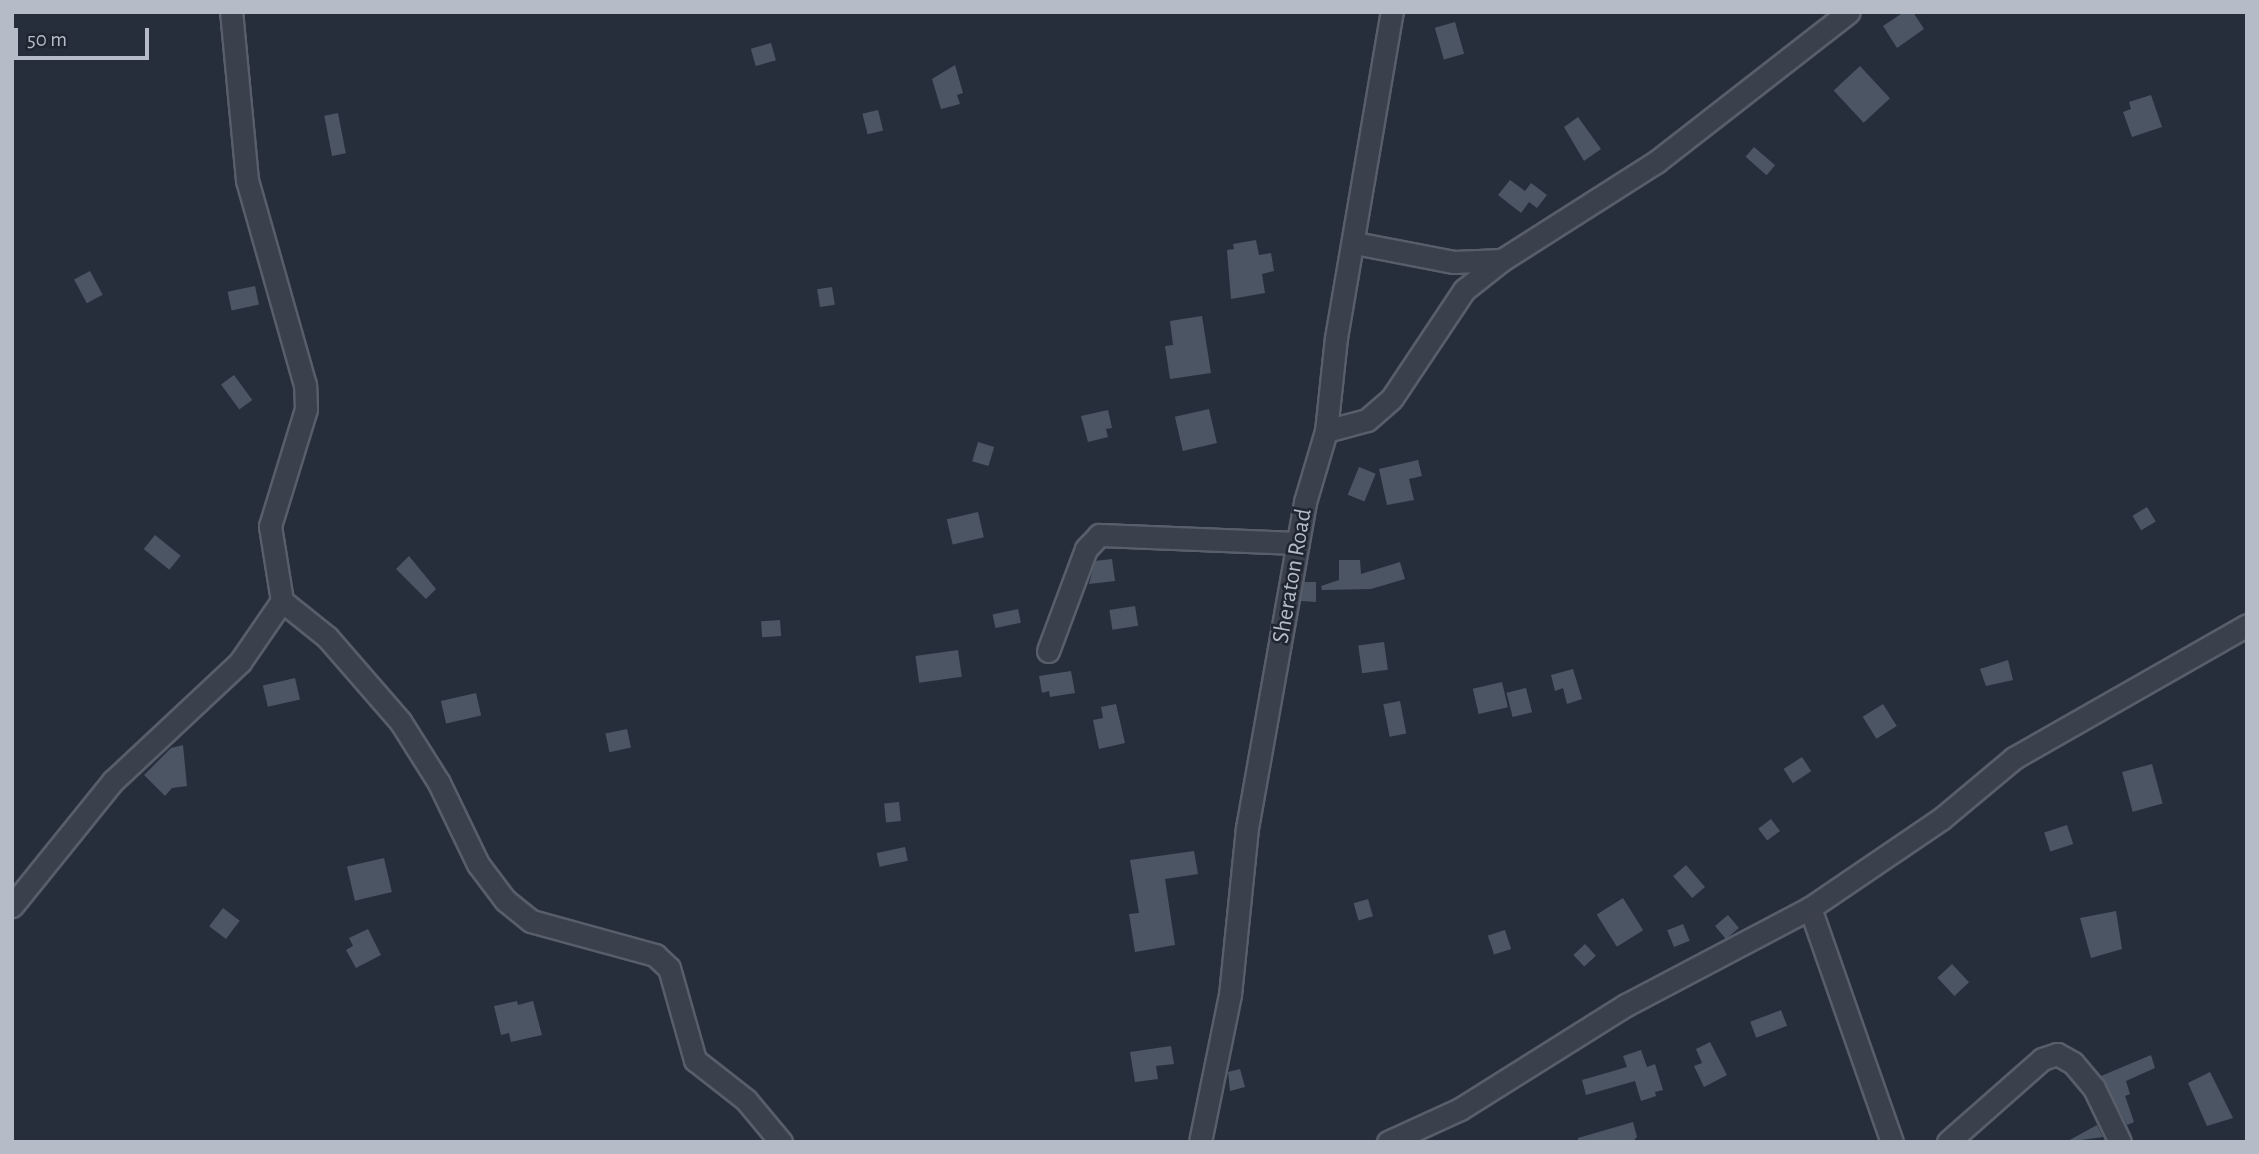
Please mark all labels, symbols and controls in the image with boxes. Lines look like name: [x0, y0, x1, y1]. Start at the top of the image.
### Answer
scale bar: [18, 14, 152, 58]
text: 50 m: [27, 29, 67, 50]
street label: Sheraton Road: [1267, 506, 1319, 646]

